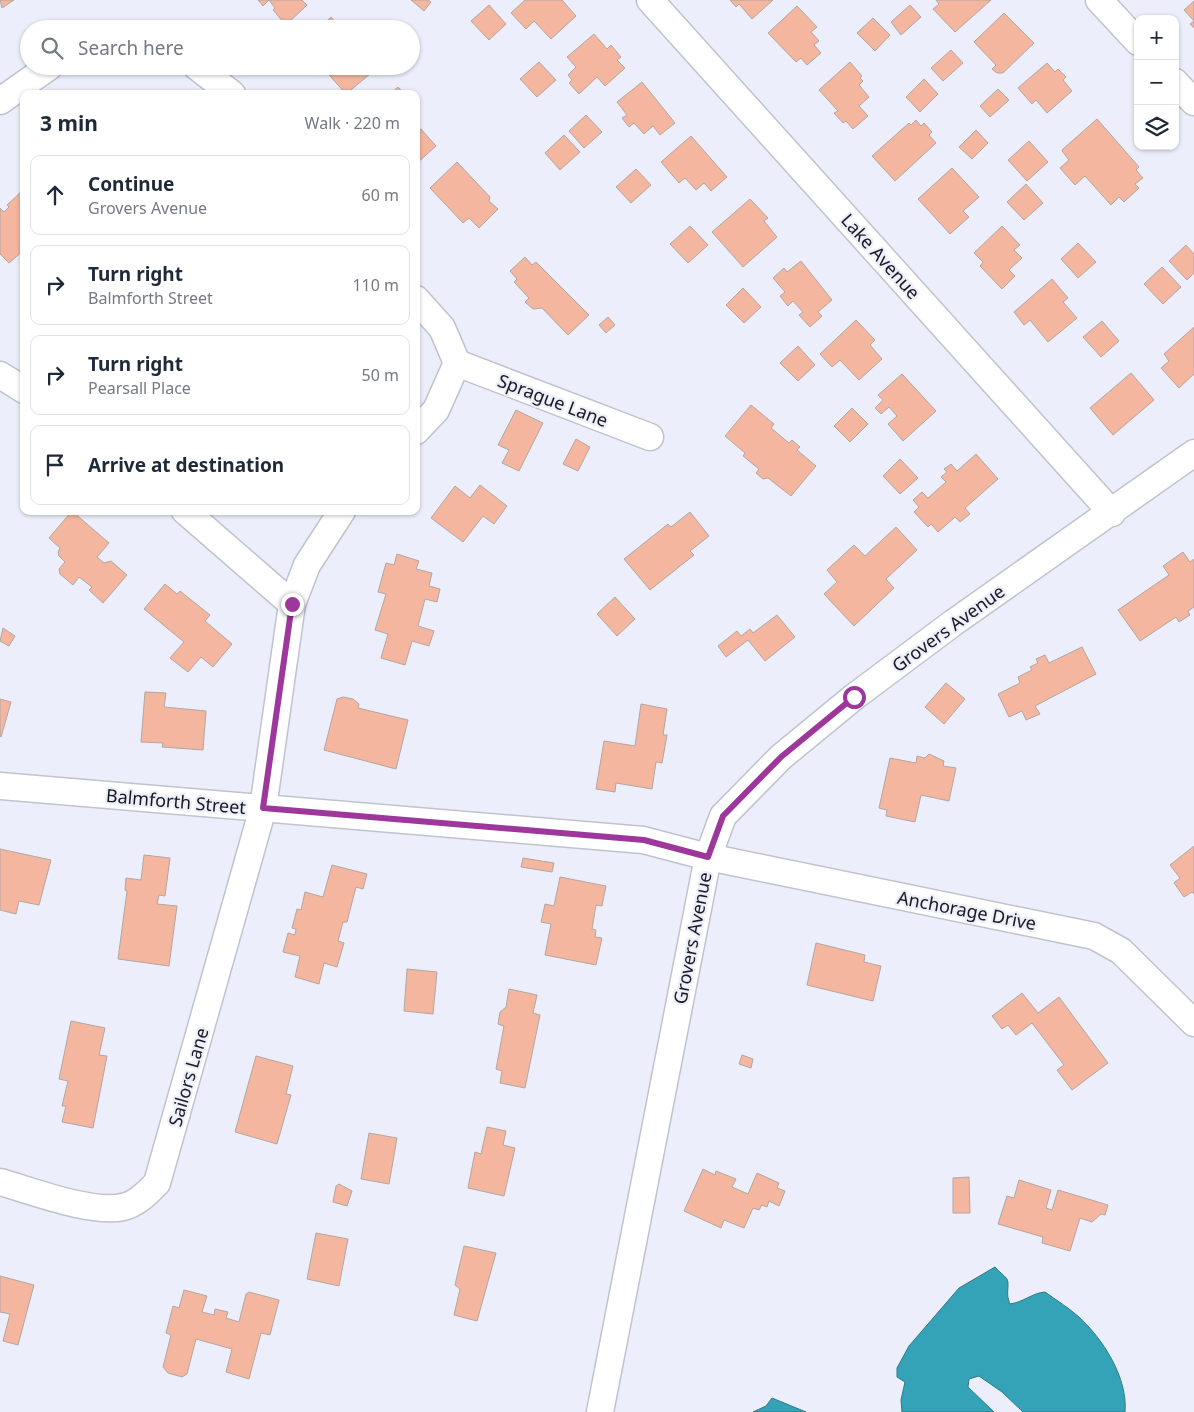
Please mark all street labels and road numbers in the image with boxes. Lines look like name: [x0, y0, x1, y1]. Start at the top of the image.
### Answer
street label: Lake Avenue: [836, 208, 926, 304]
street label: Sprague Lane: [495, 368, 611, 432]
street label: Grovers Avenue: [887, 579, 1009, 677]
street label: Balmforth Street: [105, 783, 247, 819]
street label: Grovers Avenue: [667, 870, 717, 1006]
street label: Anchorage Drive: [896, 885, 1038, 935]
street label: Sailors Lane: [162, 1025, 214, 1129]

